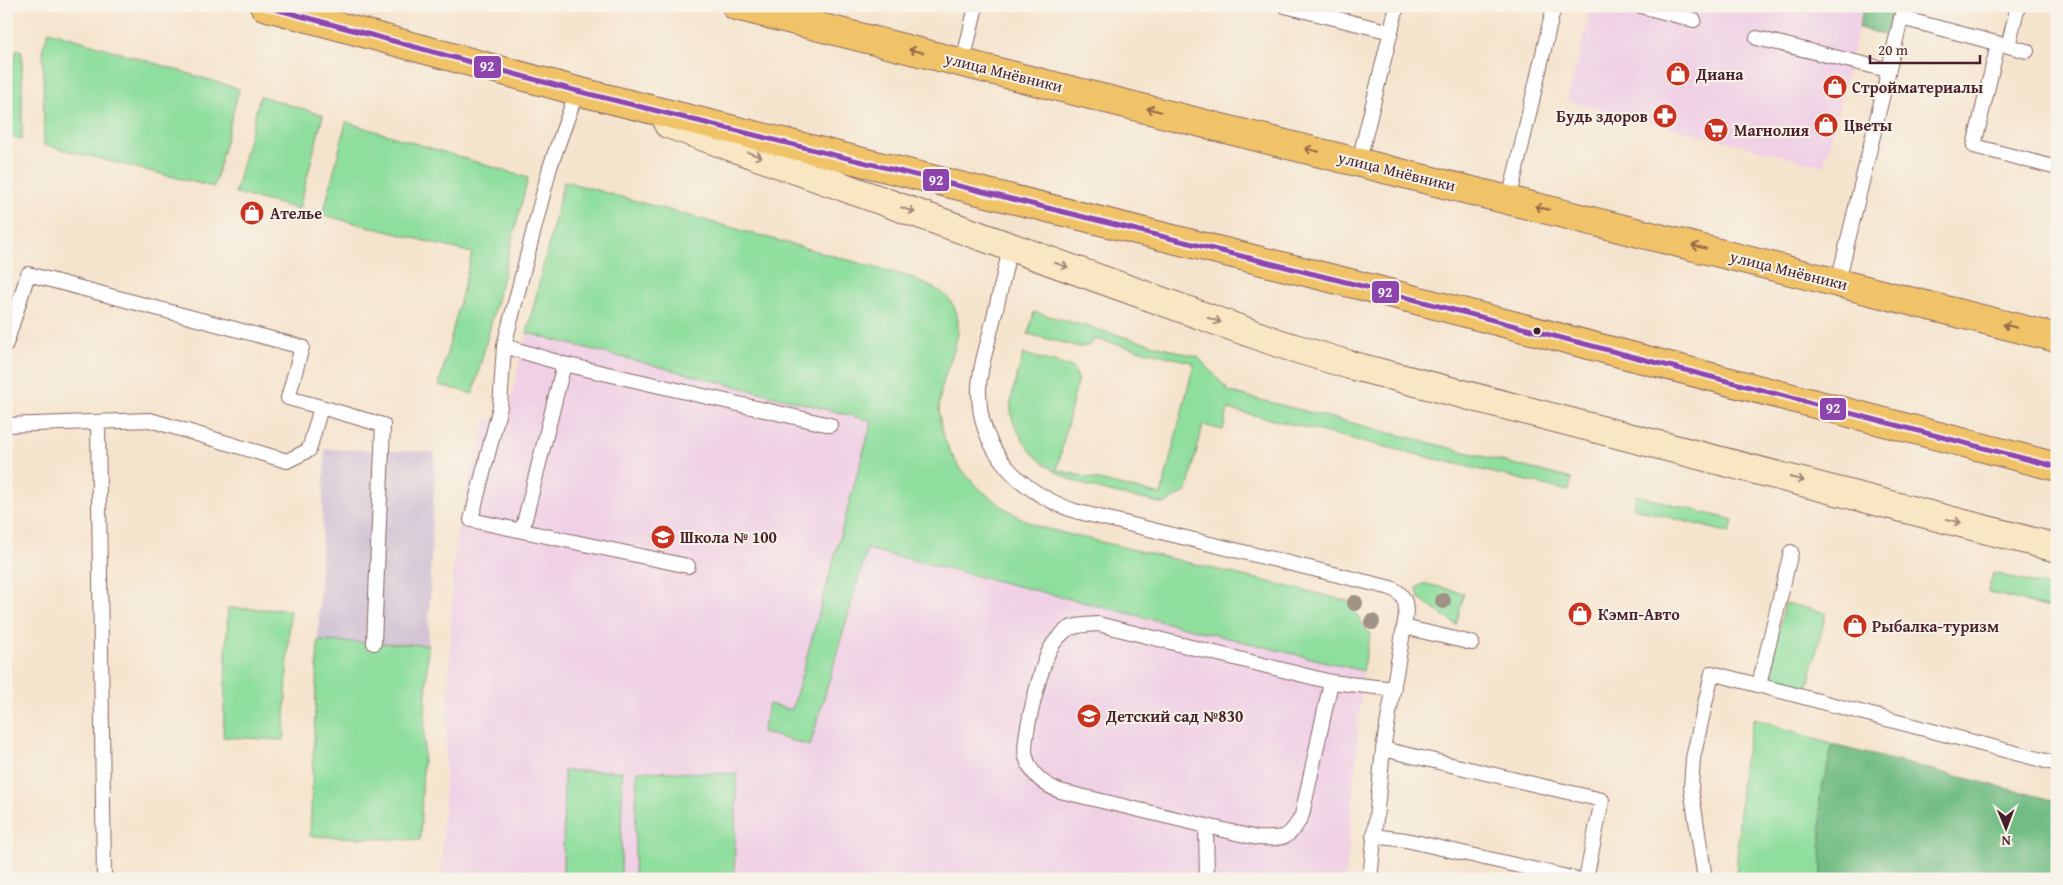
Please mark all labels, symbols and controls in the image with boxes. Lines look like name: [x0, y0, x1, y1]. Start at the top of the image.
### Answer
scale bar: [1870, 32, 1980, 64]
text: 20 m: [1878, 39, 1909, 60]
one-way arrow: [908, 45, 924, 55]
street label: улица Мнёвники: [942, 46, 1066, 98]
line badge: 92: [473, 55, 502, 79]
text: 92: [480, 56, 494, 76]
shop icon: Диана: [1665, 61, 1691, 87]
place label: Диана: [1695, 62, 1744, 86]
shop icon: Стройматериалы: [1822, 74, 1848, 100]
place label: Стройматериалы: [1852, 75, 1984, 99]
pharmacy icon: Будь здоров: [1652, 103, 1678, 129]
place label: Будь здоров: [1556, 104, 1648, 128]
one-way arrow: [1147, 105, 1163, 114]
shop icon: Цветы: [1813, 112, 1839, 138]
place label: Цветы: [1844, 113, 1893, 137]
supermarket icon: Магнолия: [1703, 117, 1729, 143]
place label: Магнолия: [1734, 118, 1810, 142]
one-way arrow: [1304, 144, 1320, 154]
street label: улица Мнёвники: [1335, 145, 1459, 197]
one-way arrow: [747, 151, 762, 160]
line badge: 92: [922, 168, 950, 192]
text: 92: [929, 170, 943, 190]
shop icon: Ателье: [239, 200, 265, 226]
place label: Ателье: [270, 201, 322, 225]
one-way arrow: [1534, 203, 1550, 212]
one-way arrow: [899, 206, 915, 215]
one-way arrow: [1692, 242, 1708, 251]
street label: улица Мнёвники: [1727, 244, 1851, 296]
one-way arrow: [1052, 261, 1068, 270]
line badge: 92: [1371, 280, 1400, 304]
text: 92: [1378, 282, 1392, 302]
one-way arrow: [1205, 316, 1221, 325]
one-way arrow: [2002, 321, 2018, 330]
unlabelled marker: [1532, 326, 1542, 336]
line badge: 92: [1819, 397, 1847, 421]
text: 92: [1826, 398, 1840, 418]
one-way arrow: [1788, 475, 1804, 484]
one-way arrow: [1945, 517, 1961, 526]
school or university icon: Школа № 100: [650, 524, 676, 550]
place label: Школа № 100: [680, 525, 777, 549]
shop icon: Кэмп-Авто: [1567, 601, 1593, 627]
place label: Кэмп-Авто: [1598, 602, 1680, 626]
shop icon: Рыбалка-туризм: [1842, 613, 1868, 639]
place label: Рыбалка-туризм: [1872, 614, 1999, 638]
school or university icon: Детский сад №830: [1076, 703, 1102, 729]
place label: Детский сад №830: [1105, 704, 1243, 728]
north arrow: [1980, 802, 2030, 852]
text: N: [2001, 831, 2011, 851]

